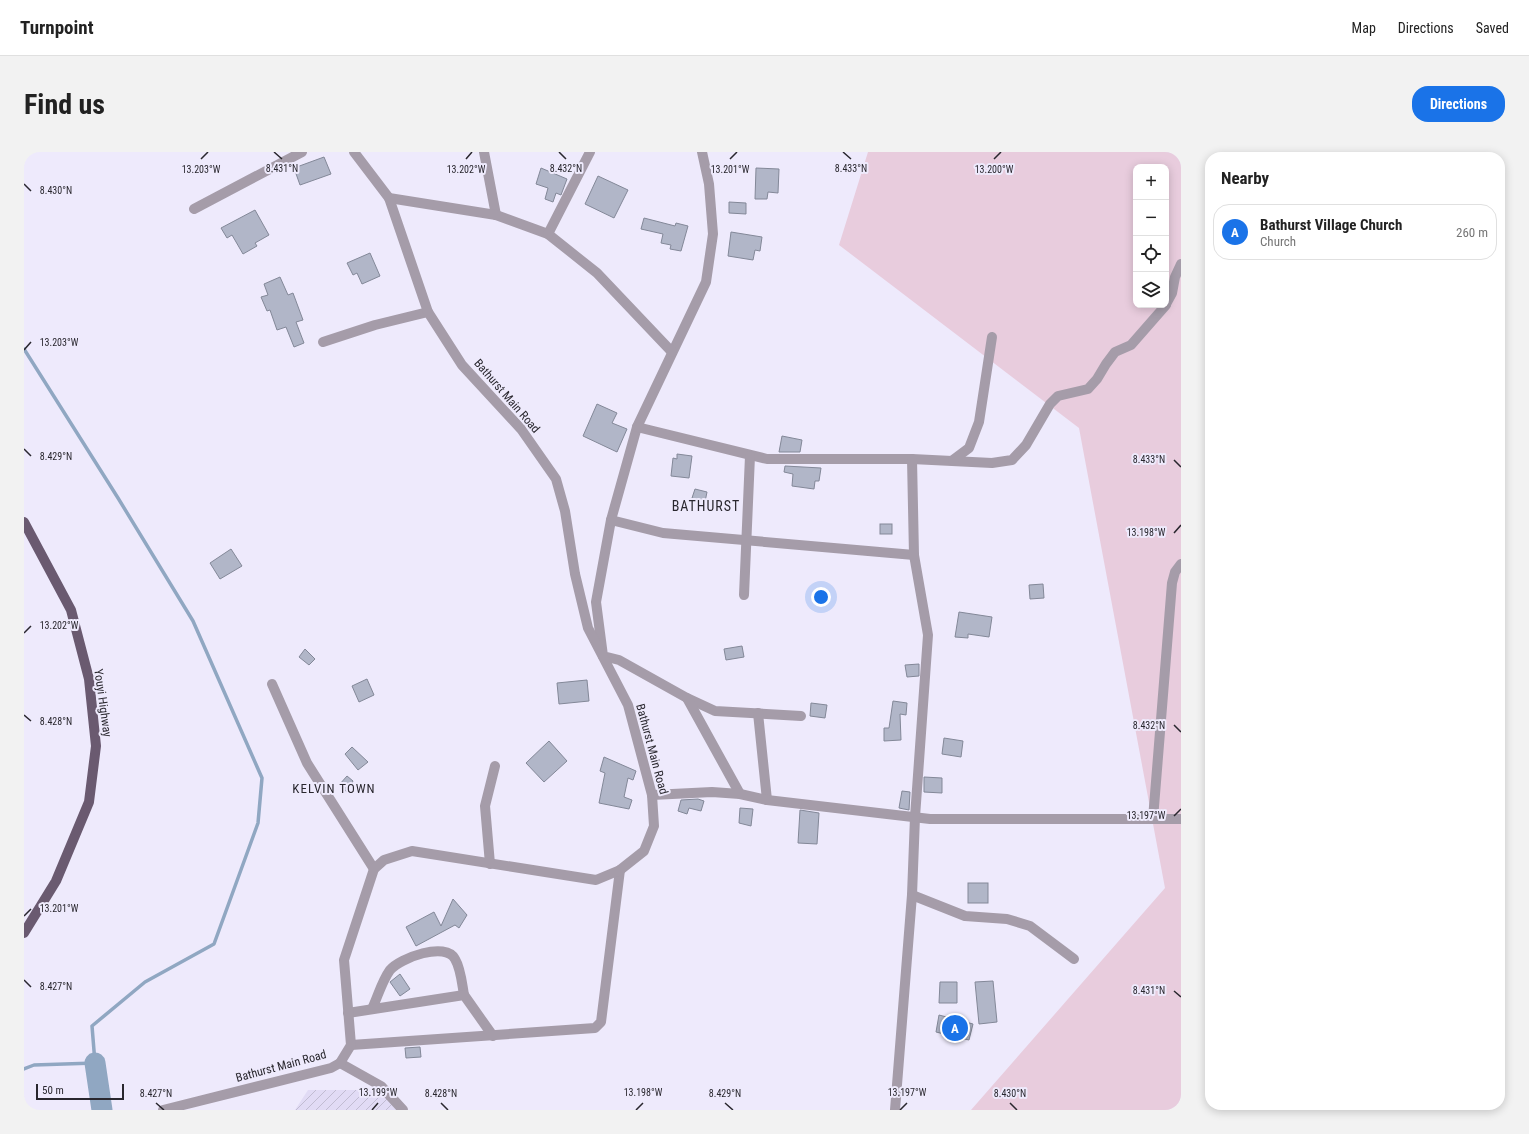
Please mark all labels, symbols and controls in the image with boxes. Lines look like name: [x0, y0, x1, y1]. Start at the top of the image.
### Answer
text: Turnpoint: [20, 16, 94, 39]
text: Map: [1352, 20, 1376, 36]
text: Directions: [1398, 20, 1454, 36]
text: Saved: [1476, 20, 1509, 36]
button: Directions: [1412, 86, 1505, 122]
text: Find us: [24, 88, 105, 121]
text: 8.431°N: [266, 163, 298, 174]
text: 8.432°N: [550, 163, 582, 174]
text: 8.433°N: [835, 163, 867, 174]
text: 13.203°W: [182, 164, 221, 175]
text: 13.202°W: [447, 164, 486, 175]
text: 13.201°W: [711, 164, 750, 175]
text: 13.200°W: [975, 164, 1014, 175]
map controls: [1133, 164, 1169, 308]
button: +: [1133, 164, 1169, 200]
text: Nearby: [1221, 168, 1269, 188]
text: 8.430°N: [40, 185, 72, 196]
button: −: [1133, 200, 1169, 236]
text: Bathurst Village Church: [1260, 216, 1402, 234]
text: A: [1231, 225, 1239, 240]
text: 260 m: [1456, 225, 1488, 240]
text: Church: [1260, 234, 1296, 249]
button: locate: [1133, 236, 1169, 272]
button: layers: [1133, 272, 1169, 308]
text: 13.203°W: [40, 337, 79, 348]
street label: Bathurst Main Road: [471, 356, 543, 436]
text: 8.429°N: [40, 451, 72, 462]
text: 8.433°N: [1133, 454, 1165, 465]
district label: BATHURST: [672, 498, 740, 514]
text: 13.198°W: [1127, 527, 1166, 538]
your location: [811, 587, 831, 607]
text: 13.202°W: [40, 620, 79, 631]
street label: Youyi Highway: [91, 668, 115, 738]
street label: Bathurst Main Road: [633, 702, 671, 796]
text: 8.428°N: [40, 716, 72, 727]
text: 8.432°N: [1133, 720, 1165, 731]
district label: KELVIN TOWN: [292, 781, 376, 796]
text: 13.197°W: [1127, 810, 1166, 821]
text: 13.201°W: [40, 903, 79, 914]
text: 8.427°N: [40, 981, 72, 992]
text: 8.431°N: [1133, 985, 1165, 996]
pin: A: [942, 1013, 968, 1043]
street label: Bathurst Main Road: [234, 1047, 328, 1085]
scale bar: [36, 1082, 124, 1101]
text: 50 m: [42, 1084, 64, 1097]
text: 13.199°W: [359, 1087, 398, 1098]
text: 13.198°W: [624, 1087, 663, 1098]
text: 13.197°W: [888, 1087, 927, 1098]
text: 8.427°N: [140, 1088, 172, 1099]
text: 8.428°N: [425, 1088, 457, 1099]
text: 8.429°N: [709, 1088, 741, 1099]
text: 8.430°N: [994, 1088, 1026, 1099]

